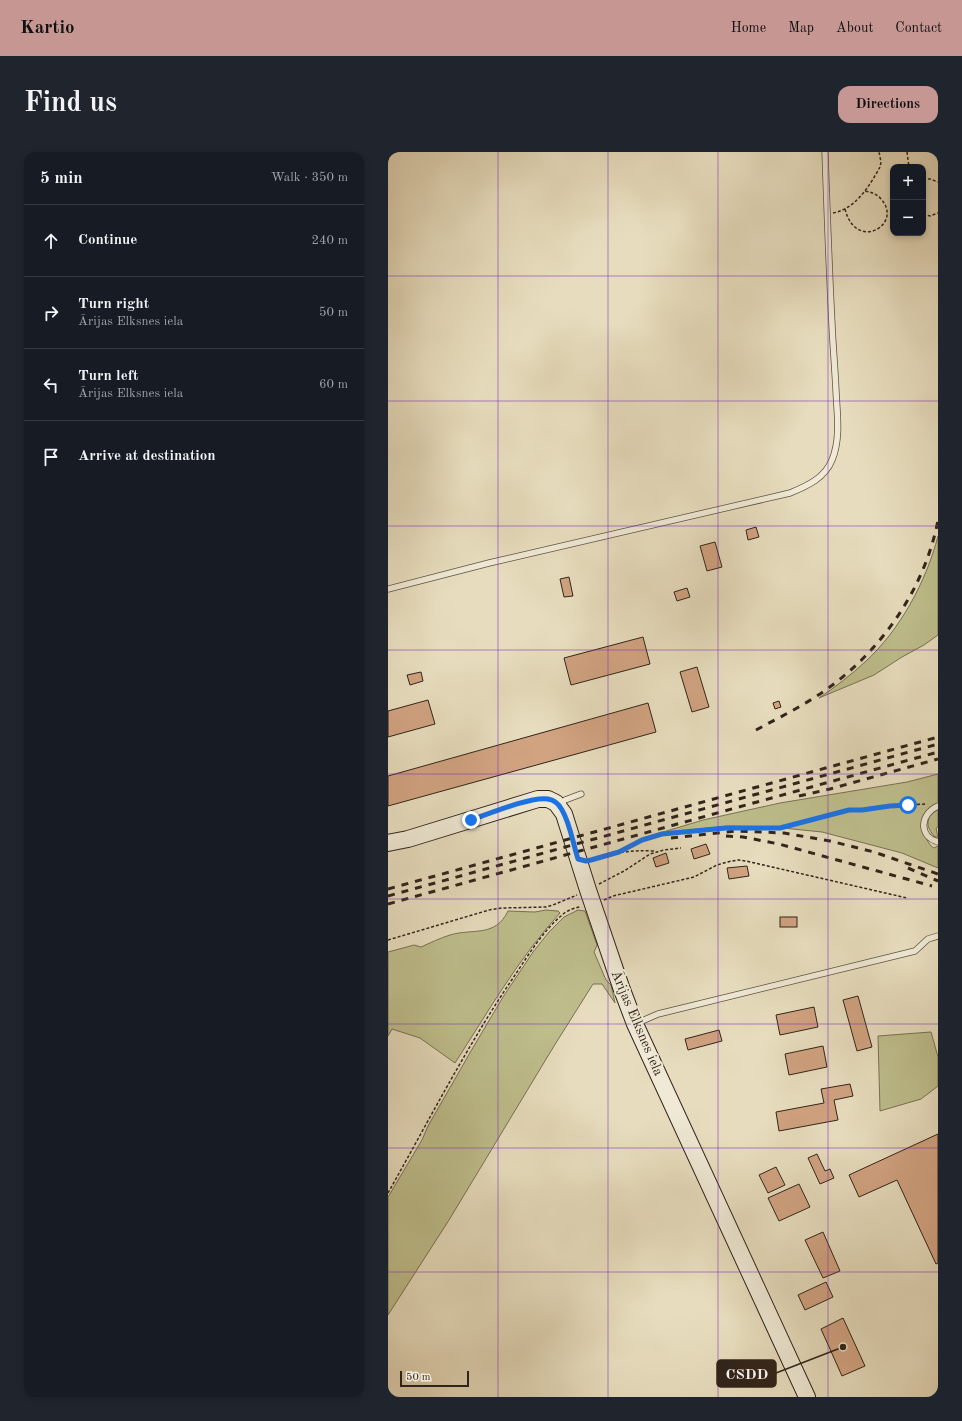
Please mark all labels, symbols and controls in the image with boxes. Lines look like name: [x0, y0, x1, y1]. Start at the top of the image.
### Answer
text: Kartio: [20, 19, 75, 38]
text: Home: [731, 21, 766, 35]
text: Map: [788, 21, 814, 35]
text: About: [836, 21, 873, 35]
text: Contact: [895, 21, 942, 35]
button: Directions: [838, 86, 938, 123]
text: Find us: [24, 90, 117, 118]
map controls: [890, 164, 926, 236]
button: +: [890, 164, 926, 200]
text: 5 min: [40, 170, 83, 187]
text: Walk · 350 m: [271, 171, 348, 184]
button: −: [890, 200, 926, 236]
icon: ahead: [40, 230, 62, 252]
text: Continue: [78, 233, 137, 248]
text: 240 m: [311, 234, 348, 247]
text: Turn right: [78, 297, 149, 312]
icon: right: [40, 302, 62, 324]
text: 50 m: [319, 306, 348, 319]
text: Ārijas Elksnes iela: [78, 315, 183, 328]
text: Turn left: [78, 369, 138, 384]
icon: left: [40, 374, 62, 396]
text: 60 m: [319, 378, 348, 391]
text: Ārijas Elksnes iela: [78, 387, 183, 400]
icon: arrive: [40, 446, 62, 468]
text: Arrive at destination: [78, 449, 216, 464]
route start: [899, 796, 917, 814]
route end: [462, 811, 480, 829]
street label: Ārijas Elksnes iela: [608, 967, 667, 1078]
callout: CSDD: [717, 1360, 776, 1387]
text: CSDD: [726, 1368, 769, 1383]
scale bar: [400, 1369, 469, 1388]
text: 50 m: [406, 1372, 431, 1383]

